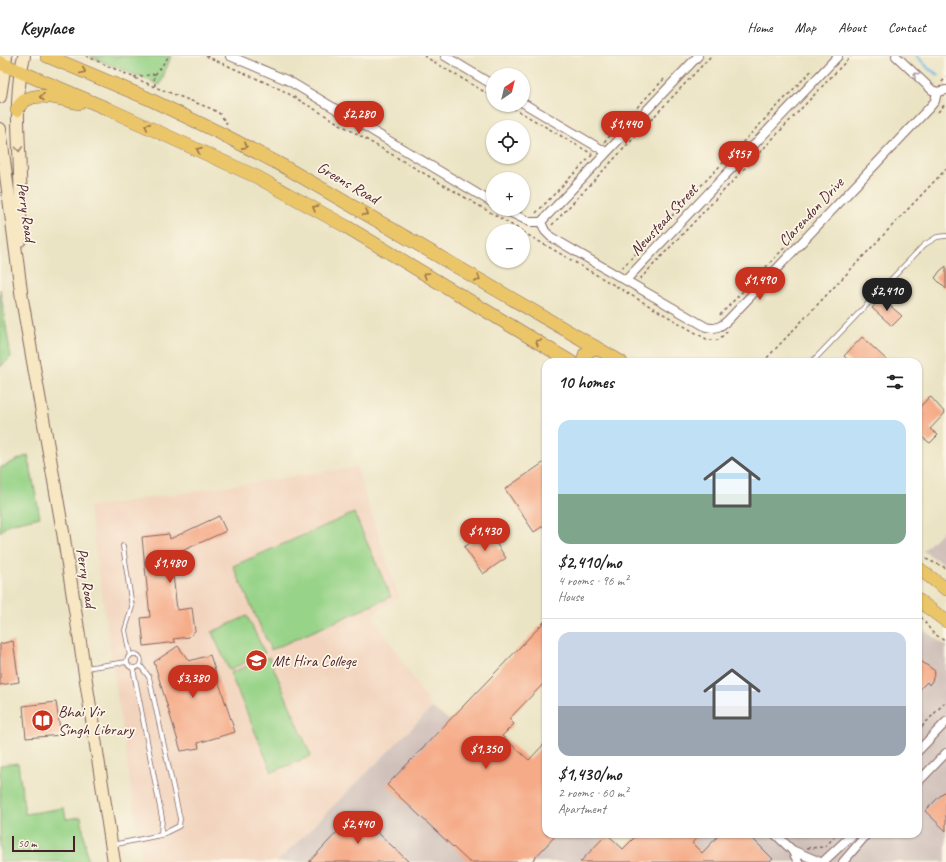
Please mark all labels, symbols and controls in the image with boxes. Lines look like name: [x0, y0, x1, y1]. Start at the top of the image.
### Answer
text: Keyplace: [20, 16, 73, 40]
text: Home: [747, 19, 773, 36]
text: Map: [795, 19, 816, 36]
text: About: [838, 19, 866, 36]
text: Contact: [888, 19, 926, 36]
one-way arrow: [79, 66, 87, 74]
north arrow: [486, 68, 530, 112]
map controls: [486, 68, 530, 268]
one-way arrow: [913, 72, 921, 80]
one-way arrow: [39, 93, 45, 101]
pin: $2,280: [326, 101, 392, 135]
text: $2,280: [343, 106, 375, 122]
pin: $1,440: [593, 111, 659, 145]
text: $1,440: [610, 116, 642, 132]
button: locate: [486, 120, 530, 164]
one-way arrow: [143, 123, 150, 131]
one-way arrow: [241, 141, 248, 148]
pin: $957: [715, 141, 763, 175]
one-way arrow: [14, 146, 23, 152]
text: $957: [728, 146, 750, 162]
one-way arrow: [195, 147, 203, 155]
street label: Greens Road: [314, 157, 385, 210]
button: +: [486, 172, 530, 216]
street label: Clarendon Drive: [774, 172, 849, 251]
street label: Newstead Street: [626, 179, 703, 260]
street label: Perry Road: [12, 181, 40, 246]
one-way arrow: [312, 206, 319, 213]
one-way arrow: [362, 209, 369, 216]
button: −: [486, 224, 530, 268]
pin: $1,490: [727, 267, 793, 301]
text: $1,490: [744, 272, 776, 288]
one-way arrow: [423, 273, 430, 280]
one-way arrow: [474, 274, 481, 281]
pin: $2,410: [854, 278, 920, 312]
text: $2,410: [871, 283, 903, 299]
one-way arrow: [535, 339, 542, 347]
icon: filters: [884, 371, 906, 393]
text: 10 homes: [558, 372, 614, 393]
icon: home: [696, 446, 768, 518]
pin: $1,430: [452, 518, 518, 552]
text: $1,430: [469, 523, 501, 539]
street label: Perry Road: [71, 547, 101, 612]
pin: $1,480: [137, 550, 203, 584]
text: $2,410/mo: [558, 552, 621, 573]
text: $1,480: [154, 555, 186, 571]
text: 4 rooms · 96 m²: [558, 573, 628, 589]
text: House: [558, 589, 583, 605]
school or university icon: Mt Hira College: [244, 648, 270, 674]
place label: Mt Hira College: [272, 651, 358, 671]
icon: home: [696, 658, 768, 730]
pin: $3,380: [160, 665, 226, 699]
text: $3,380: [177, 670, 209, 686]
place label: Bhai Vir Singh Library: [58, 702, 135, 740]
library icon: Bhai Vir Singh Library: [29, 708, 55, 734]
pin: $1,350: [453, 736, 519, 770]
text: $1,350: [470, 741, 502, 757]
text: $1,430/mo: [558, 764, 621, 785]
text: 2 rooms · 60 m²: [558, 785, 628, 801]
text: Apartment: [558, 801, 606, 817]
pin: $2,440: [325, 811, 391, 845]
text: $2,440: [342, 816, 374, 832]
scale bar: [12, 834, 75, 853]
text: 50 m: [18, 836, 37, 850]

